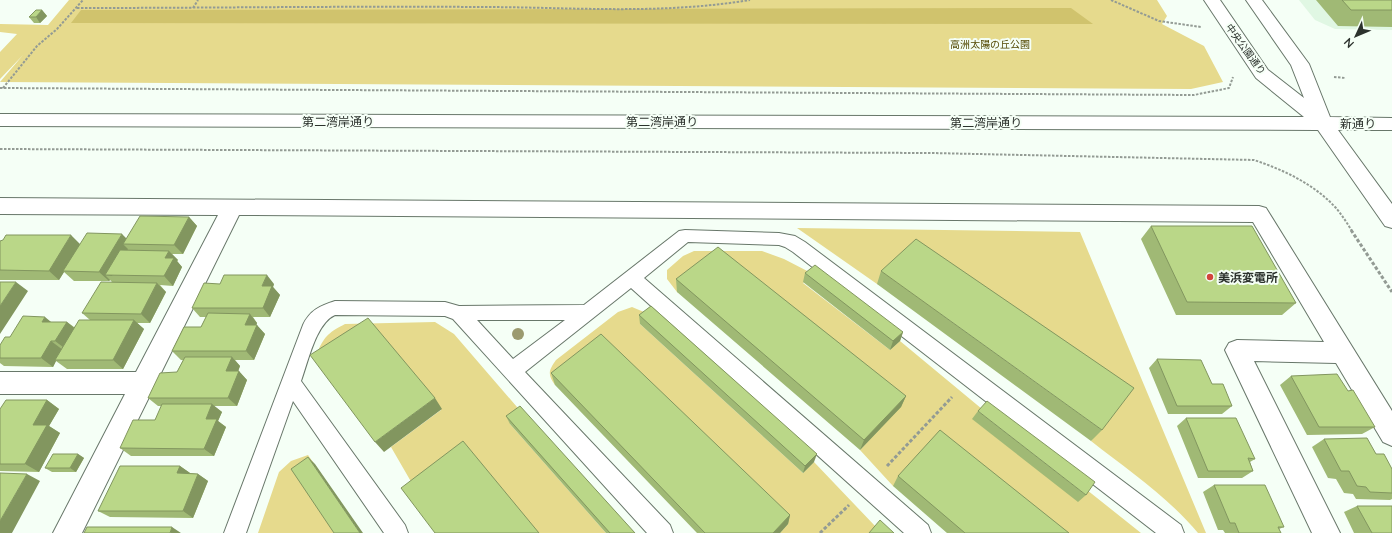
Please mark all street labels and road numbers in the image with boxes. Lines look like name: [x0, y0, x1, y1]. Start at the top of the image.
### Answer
street label: 中央公園通り: [1224, 21, 1268, 77]
street label: 第二湾岸通り: [302, 114, 374, 129]
street label: 第二湾岸通り: [626, 114, 698, 129]
street label: 第二湾岸通り: [950, 115, 1022, 130]
street label: 新通り: [1340, 116, 1376, 131]

